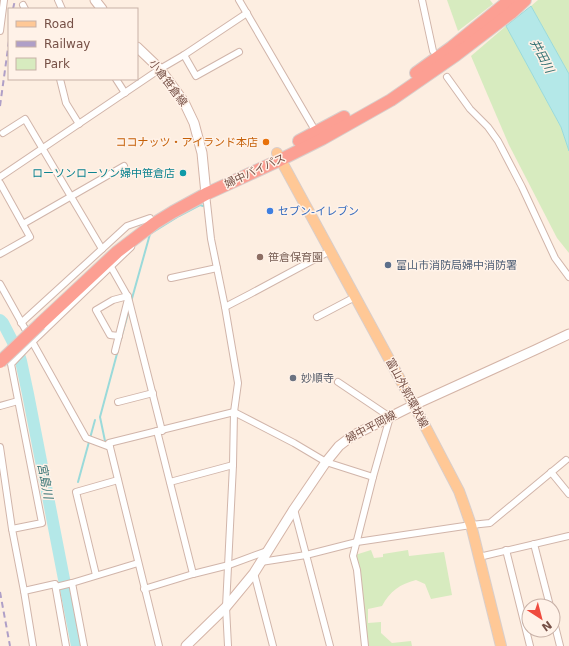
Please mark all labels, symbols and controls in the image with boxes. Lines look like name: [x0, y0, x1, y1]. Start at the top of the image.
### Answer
legend: [8, 8, 138, 80]
text: Road: [44, 17, 74, 31]
text: Railway: [44, 37, 90, 51]
water label: 井田川: [527, 37, 558, 77]
text: Park: [44, 57, 70, 71]
street label: 小倉笹倉線: [146, 57, 190, 109]
place label: ココナッツ・アイランド本店: [116, 136, 258, 149]
marker: ココナッツ・アイランド本店: [261, 137, 271, 147]
street label: 婦中バイパス: [222, 151, 288, 191]
place label: ローソンローソン婦中笹倉店: [32, 167, 175, 180]
marker: ローソンローソン婦中笹倉店: [178, 168, 188, 178]
place label: セブン-イレブン: [278, 205, 359, 218]
marker: セブン-イレブン: [265, 206, 275, 216]
place label: 笹倉保育園: [268, 251, 323, 264]
marker: 笹倉保育園: [255, 252, 265, 262]
place label: 富山市消防局婦中消防署: [396, 259, 517, 272]
marker: 富山市消防局婦中消防署: [383, 260, 393, 270]
street label: 富山外郭環状線: [383, 356, 431, 430]
place label: 妙順寺: [301, 372, 334, 385]
marker: 妙順寺: [288, 373, 298, 383]
street label: 婦中平岡線: [344, 408, 398, 446]
water label: 宮島川: [35, 462, 56, 502]
north arrow: [521, 598, 561, 638]
text: N: [539, 618, 554, 634]

